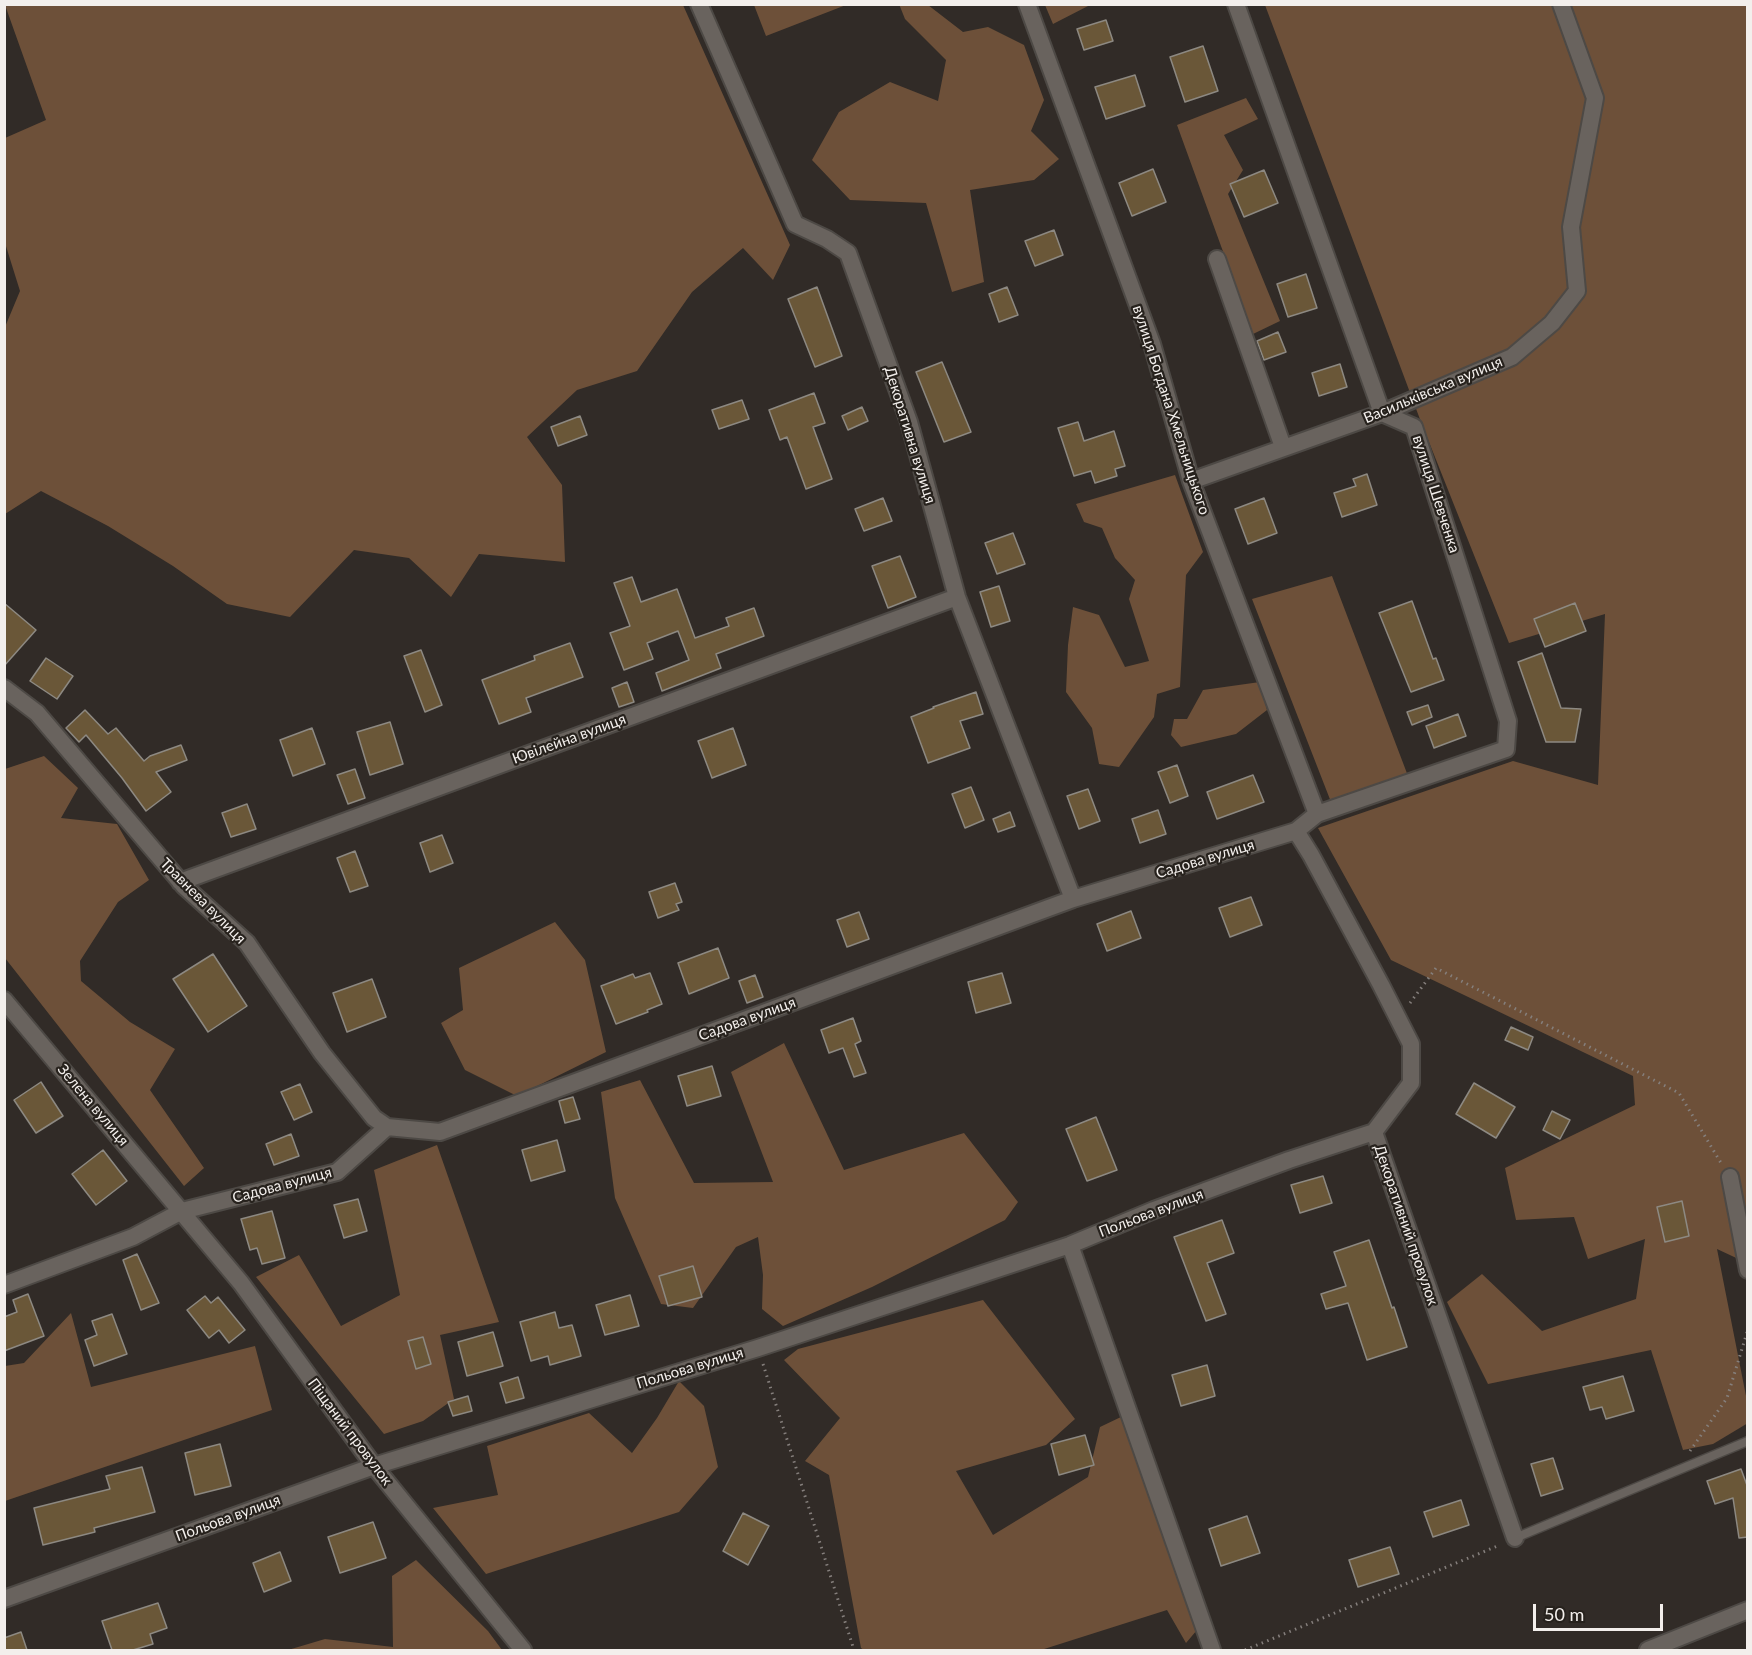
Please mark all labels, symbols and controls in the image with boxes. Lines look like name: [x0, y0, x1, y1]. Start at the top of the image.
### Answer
street label: вулиця Богдана Хмельницького: [1129, 303, 1213, 517]
street label: Васильківська вулиця: [1361, 353, 1505, 427]
street label: Декоративна вулиця: [881, 364, 939, 506]
street label: вулиця Шевченка: [1408, 433, 1464, 555]
street label: Ювілейна вулиця: [510, 710, 628, 768]
street label: Садова вулиця: [1154, 835, 1256, 883]
street label: Травнева вулиця: [156, 854, 250, 948]
street label: Садова вулиця: [696, 993, 798, 1045]
street label: Зелена вулиця: [54, 1061, 132, 1149]
street label: Декоративний провулок: [1370, 1142, 1442, 1308]
street label: Садова вулиця: [230, 1163, 334, 1207]
street label: Польова вулиця: [1096, 1185, 1206, 1241]
street label: Польова вулиця: [635, 1343, 745, 1393]
street label: Піщаний провулок: [304, 1375, 396, 1489]
street label: Польова вулиця: [173, 1491, 283, 1545]
scale bar: [1536, 1592, 1666, 1630]
text: 50 m: [1544, 1603, 1584, 1625]

